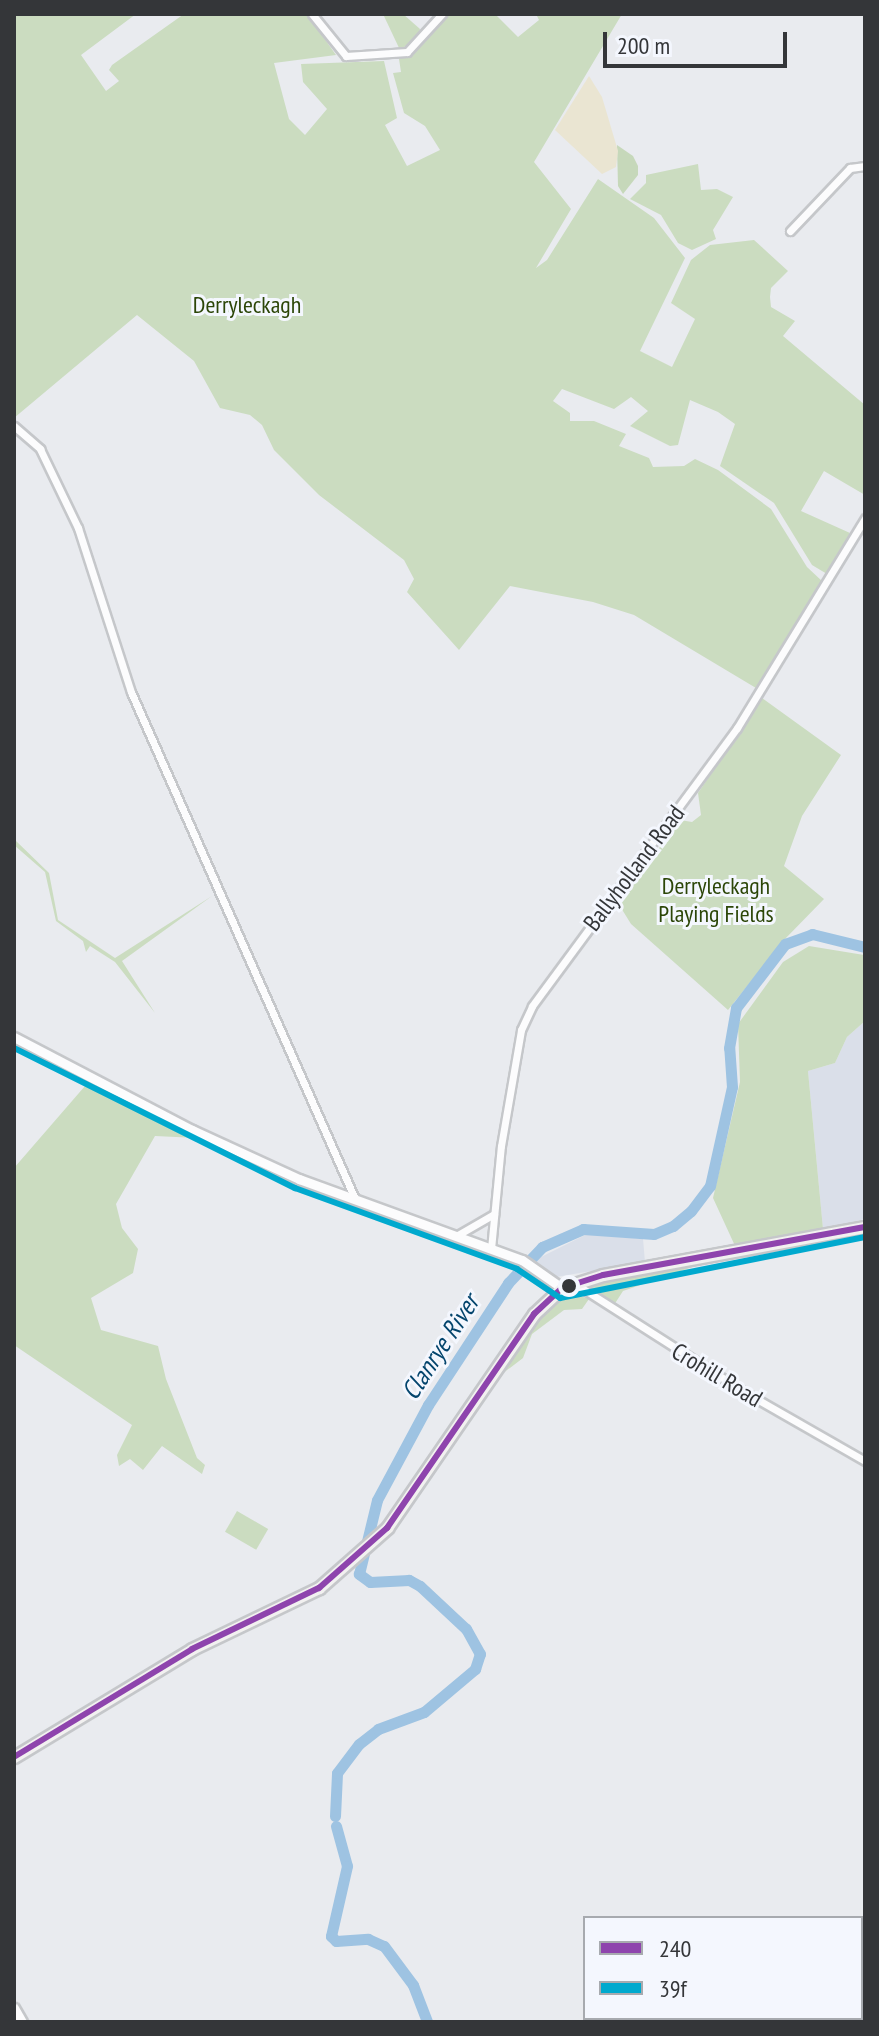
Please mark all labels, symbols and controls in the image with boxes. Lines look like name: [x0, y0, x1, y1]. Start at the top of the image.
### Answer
scale bar: [607, 16, 791, 66]
text: 200 m: [617, 30, 670, 61]
park label: Derryleckagh: [193, 291, 301, 319]
street label: Ballyholland Road: [577, 800, 691, 936]
park label: Derryleckagh Playing Fields: [658, 872, 774, 928]
unlabelled marker: [561, 1278, 577, 1294]
water label: Clanrye River: [395, 1289, 485, 1405]
street label: Crohill Road: [666, 1337, 768, 1413]
legend: [583, 1916, 863, 2020]
text: 240: [659, 1933, 691, 1964]
text: 39f: [659, 1973, 687, 2004]

